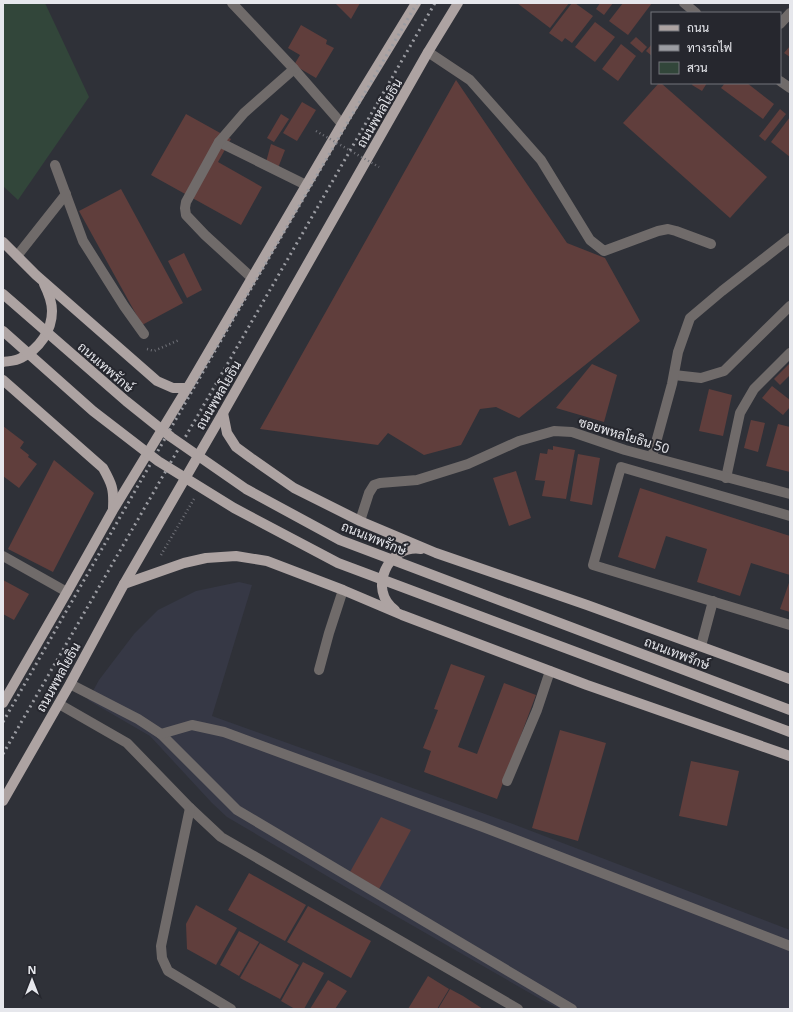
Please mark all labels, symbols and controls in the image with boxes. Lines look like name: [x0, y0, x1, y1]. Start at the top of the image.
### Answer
legend: [651, 12, 781, 84]
text: ถนน: [687, 19, 710, 36]
text: ทางรถไฟ: [687, 39, 732, 56]
text: สวน: [687, 59, 708, 76]
street label: ถนนพหลโยธิน: [352, 75, 406, 151]
street label: ถนนเทพรักษ์: [74, 338, 138, 396]
street label: ถนนพหลโยธิน: [191, 357, 245, 433]
street label: ซอยพหลโยธิน 50: [576, 413, 672, 457]
street label: ถนนเทพรักษ์: [339, 517, 409, 559]
street label: ถนนเทพรักษ์: [642, 632, 712, 674]
street label: ถนนพหลโยธิน: [31, 639, 85, 715]
north arrow: [12, 960, 52, 1000]
text: N: [28, 962, 36, 977]

